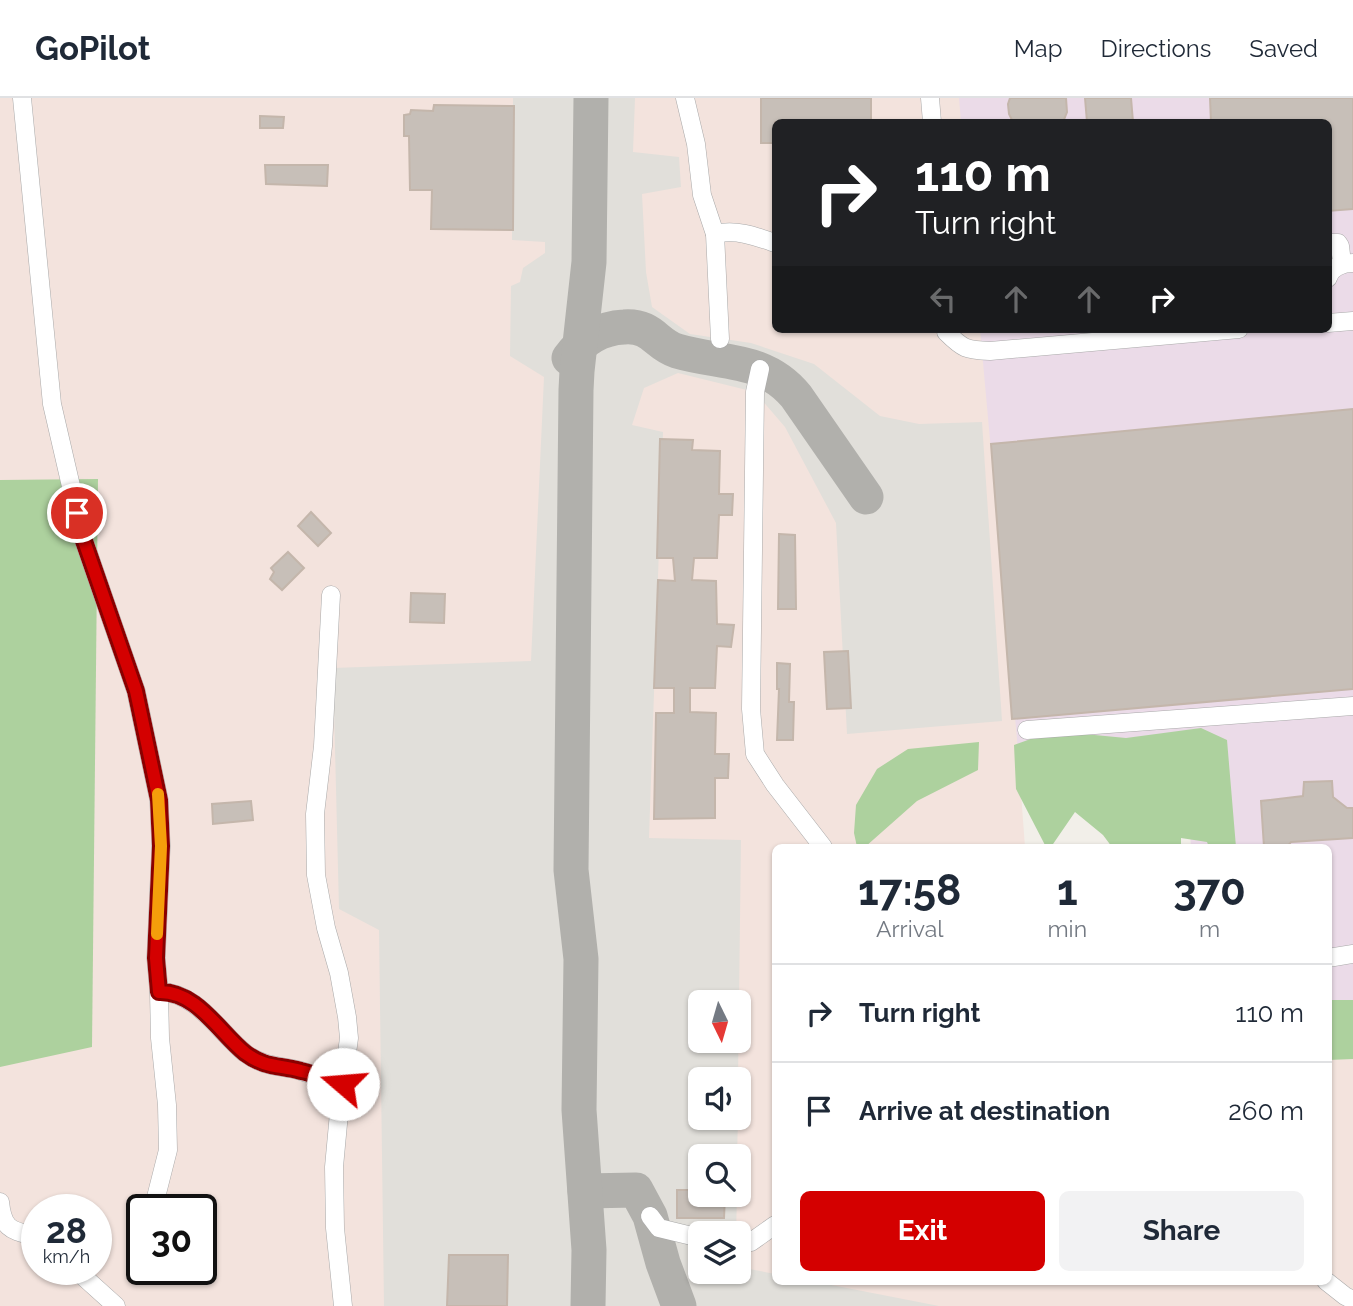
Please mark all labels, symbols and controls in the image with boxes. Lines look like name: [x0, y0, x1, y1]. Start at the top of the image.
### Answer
text: GoPilot: [35, 29, 150, 68]
text: Map: [1014, 34, 1063, 63]
text: Directions: [1101, 34, 1211, 63]
text: Saved: [1249, 34, 1318, 63]
text: 110 m: [915, 145, 1051, 202]
icon: right: [800, 147, 891, 238]
text: Turn right: [915, 204, 1056, 241]
icon: left: [924, 280, 962, 318]
icon: ahead: [997, 280, 1035, 318]
icon: ahead: [1070, 280, 1108, 318]
icon: right: [1143, 280, 1181, 318]
pin: [47, 483, 107, 543]
icon: arrive: [58, 494, 96, 532]
text: 17:58: [858, 866, 961, 915]
text: 1: [1057, 866, 1078, 915]
text: 370: [1173, 866, 1246, 915]
text: Arrival: [876, 915, 943, 942]
text: min: [1047, 915, 1087, 942]
text: m: [1199, 915, 1220, 942]
north arrow: [688, 990, 751, 1054]
map controls: [688, 990, 751, 1284]
icon: right: [800, 994, 838, 1032]
text: Turn right: [859, 998, 980, 1028]
text: 110 m: [1235, 998, 1304, 1028]
position arrow: [306, 1047, 380, 1121]
button: sound: [688, 1067, 751, 1130]
icon: arrive: [800, 1092, 838, 1130]
text: Arrive at destination: [859, 1096, 1110, 1126]
text: 260 m: [1228, 1096, 1304, 1126]
button: search: [688, 1144, 751, 1207]
button: Exit: [800, 1191, 1045, 1271]
button: Share: [1059, 1191, 1304, 1271]
speed limit sign: 30: [126, 1194, 217, 1285]
text: 28: [46, 1210, 87, 1251]
button: layers: [688, 1221, 751, 1284]
text: km/h: [43, 1246, 90, 1267]

